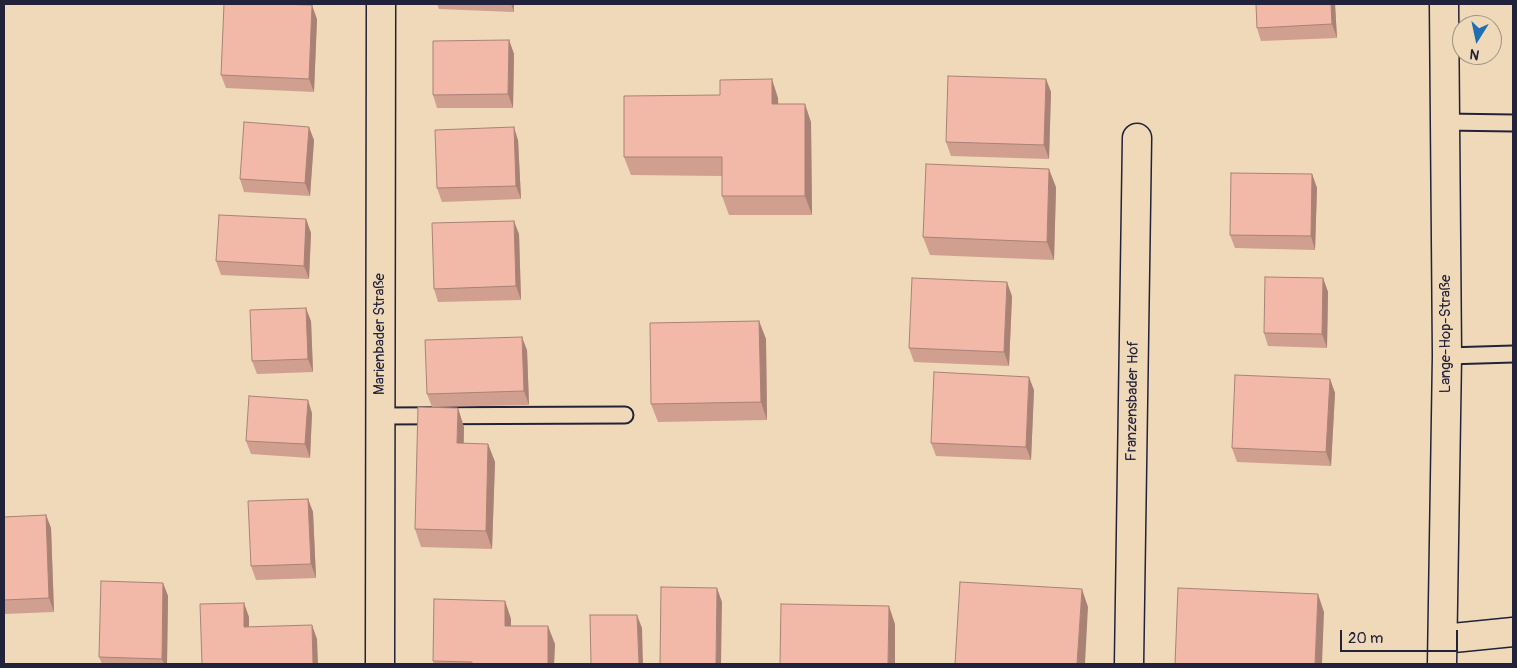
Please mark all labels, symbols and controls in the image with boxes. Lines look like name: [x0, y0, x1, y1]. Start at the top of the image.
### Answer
north arrow: [1452, 15, 1502, 65]
text: N: [1468, 45, 1481, 63]
street label: Marienbader Straße: [371, 273, 389, 395]
street label: Lange-Hop-Straße: [1437, 275, 1455, 393]
street label: Franzensbader Hof: [1123, 341, 1143, 461]
scale bar: [1342, 620, 1460, 652]
text: 20 m: [1348, 629, 1383, 648]

